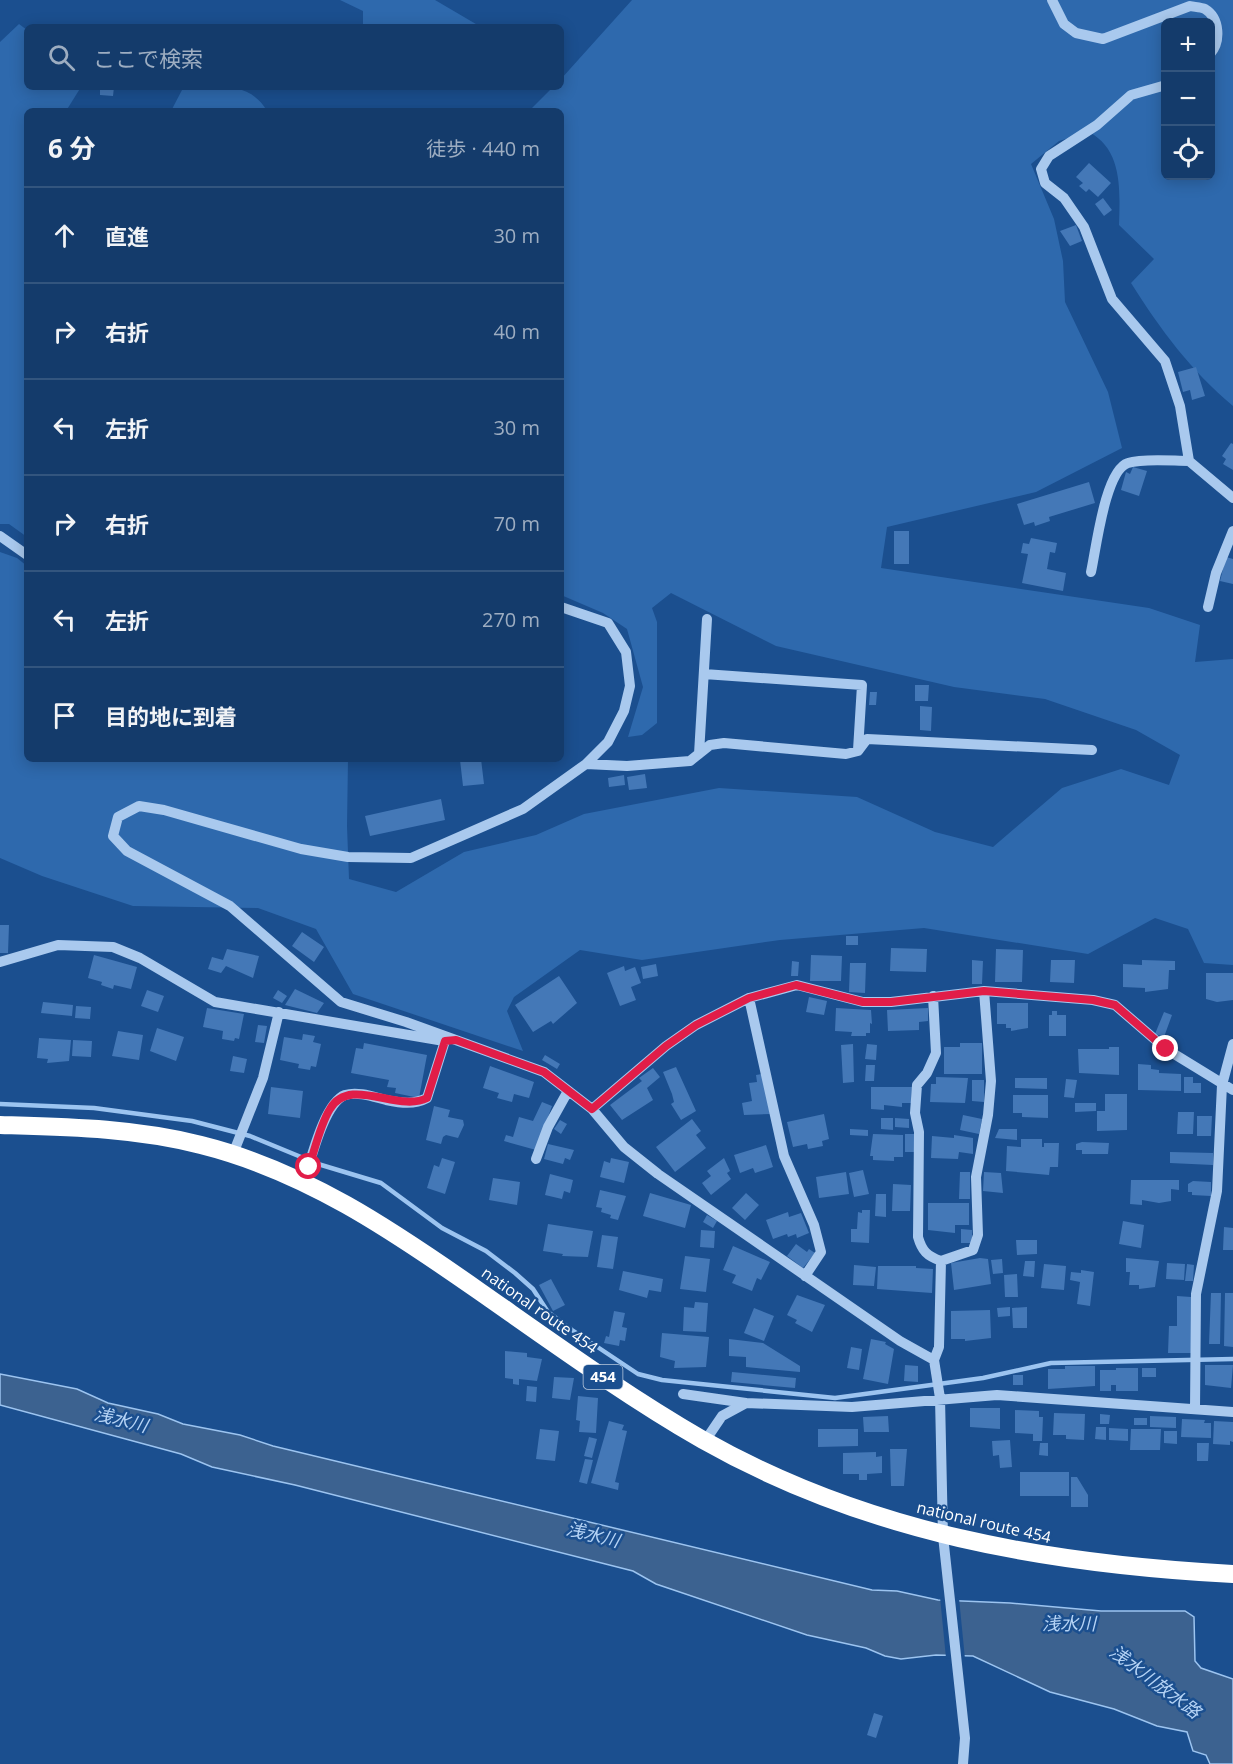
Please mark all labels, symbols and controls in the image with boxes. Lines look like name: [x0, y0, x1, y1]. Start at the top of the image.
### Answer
map controls: [1161, 18, 1215, 180]
button: +: [1161, 18, 1215, 72]
search box: [24, 24, 564, 90]
icon: search: [45, 41, 78, 74]
text: ここで検索: [93, 43, 203, 73]
button: −: [1161, 72, 1215, 126]
button: locate: [1161, 126, 1215, 180]
text: 6 分: [48, 130, 96, 166]
text: 徒歩 · 440 m: [426, 135, 540, 162]
icon: ahead: [48, 219, 81, 252]
text: 直進: [105, 221, 149, 251]
text: 30 m: [493, 222, 540, 249]
icon: right: [48, 315, 81, 348]
text: 右折: [105, 317, 149, 347]
text: 40 m: [493, 318, 540, 345]
icon: left: [48, 411, 81, 444]
text: 左折: [105, 413, 149, 443]
text: 30 m: [493, 414, 540, 441]
icon: right: [48, 507, 81, 540]
text: 右折: [105, 509, 149, 539]
text: 70 m: [493, 510, 540, 537]
icon: left: [48, 603, 81, 636]
text: 左折: [105, 605, 149, 635]
text: 270 m: [482, 606, 540, 633]
icon: arrive: [48, 699, 81, 732]
text: 目的地に到着: [105, 701, 237, 731]
route end: [1152, 1035, 1178, 1061]
route start: [295, 1153, 321, 1179]
street label: national route 454: [477, 1262, 603, 1358]
road number: 454: [584, 1365, 622, 1389]
water label: 浅水川: [92, 1401, 152, 1438]
street label: national route 454: [915, 1496, 1053, 1548]
water label: 浅水川: [564, 1516, 624, 1553]
water label: 浅水川: [1042, 1611, 1098, 1635]
water label: 浅水川放水路: [1105, 1639, 1208, 1724]

